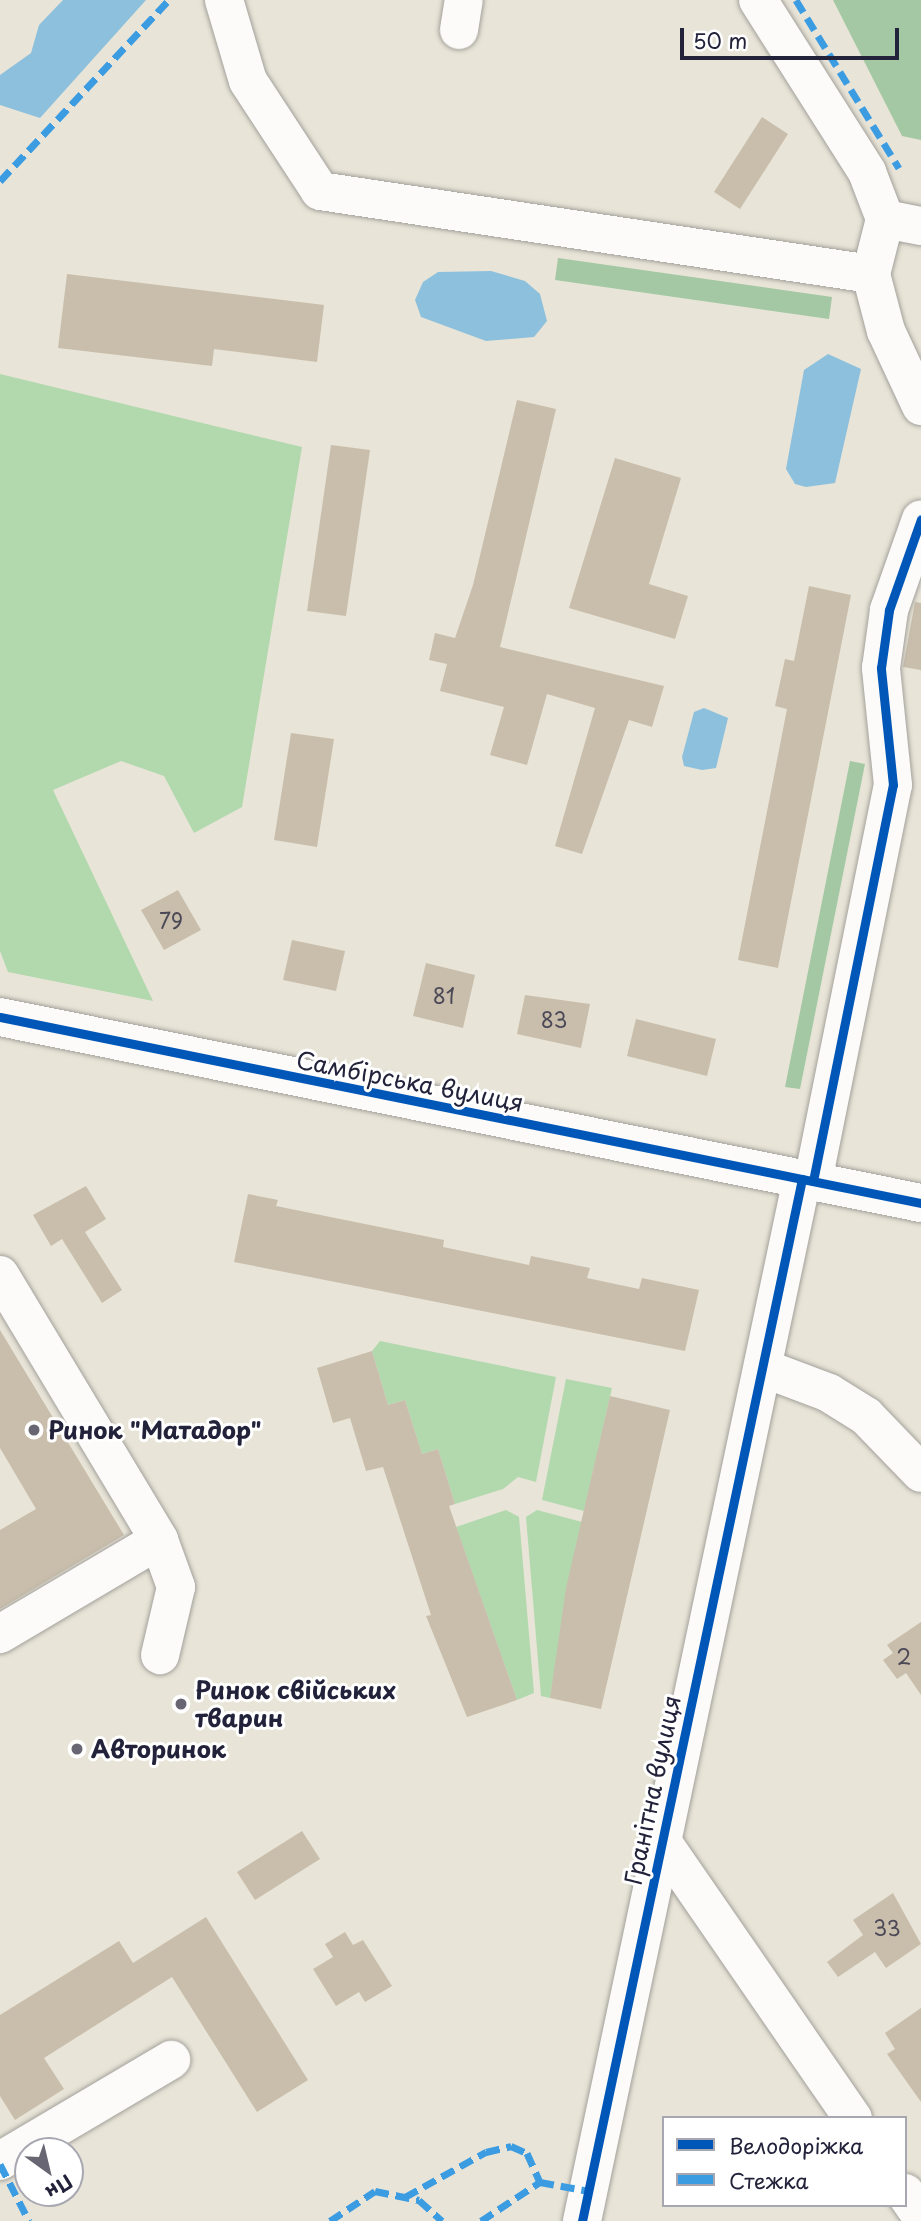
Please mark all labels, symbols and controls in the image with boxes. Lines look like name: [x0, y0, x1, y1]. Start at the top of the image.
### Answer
scale bar: [683, 14, 902, 58]
text: 50 m: [693, 24, 747, 56]
house number: 79: [159, 907, 183, 933]
house number: 81: [433, 982, 455, 1008]
house number: 83: [541, 1006, 567, 1032]
street label: Самбірська вулиця: [293, 1045, 527, 1117]
place label: Ринок "Матадор": [48, 1416, 262, 1444]
marker: Ринок "Матадор": [26, 1422, 42, 1438]
house number: 2: [897, 1643, 911, 1669]
place label: Ринок свійських тварин: [195, 1676, 398, 1732]
street label: Гранітна вулиця: [618, 1692, 686, 1888]
marker: Ринок свійських тварин: [173, 1696, 189, 1712]
place label: Авторинок: [91, 1735, 226, 1763]
marker: Авторинок: [69, 1741, 85, 1757]
house number: 33: [873, 1914, 901, 1940]
legend: [662, 2116, 907, 2207]
text: Велодоріжка: [729, 2129, 863, 2161]
north arrow: [14, 2137, 84, 2207]
text: Стежка: [729, 2164, 809, 2196]
text: Пн: [40, 2168, 79, 2207]

